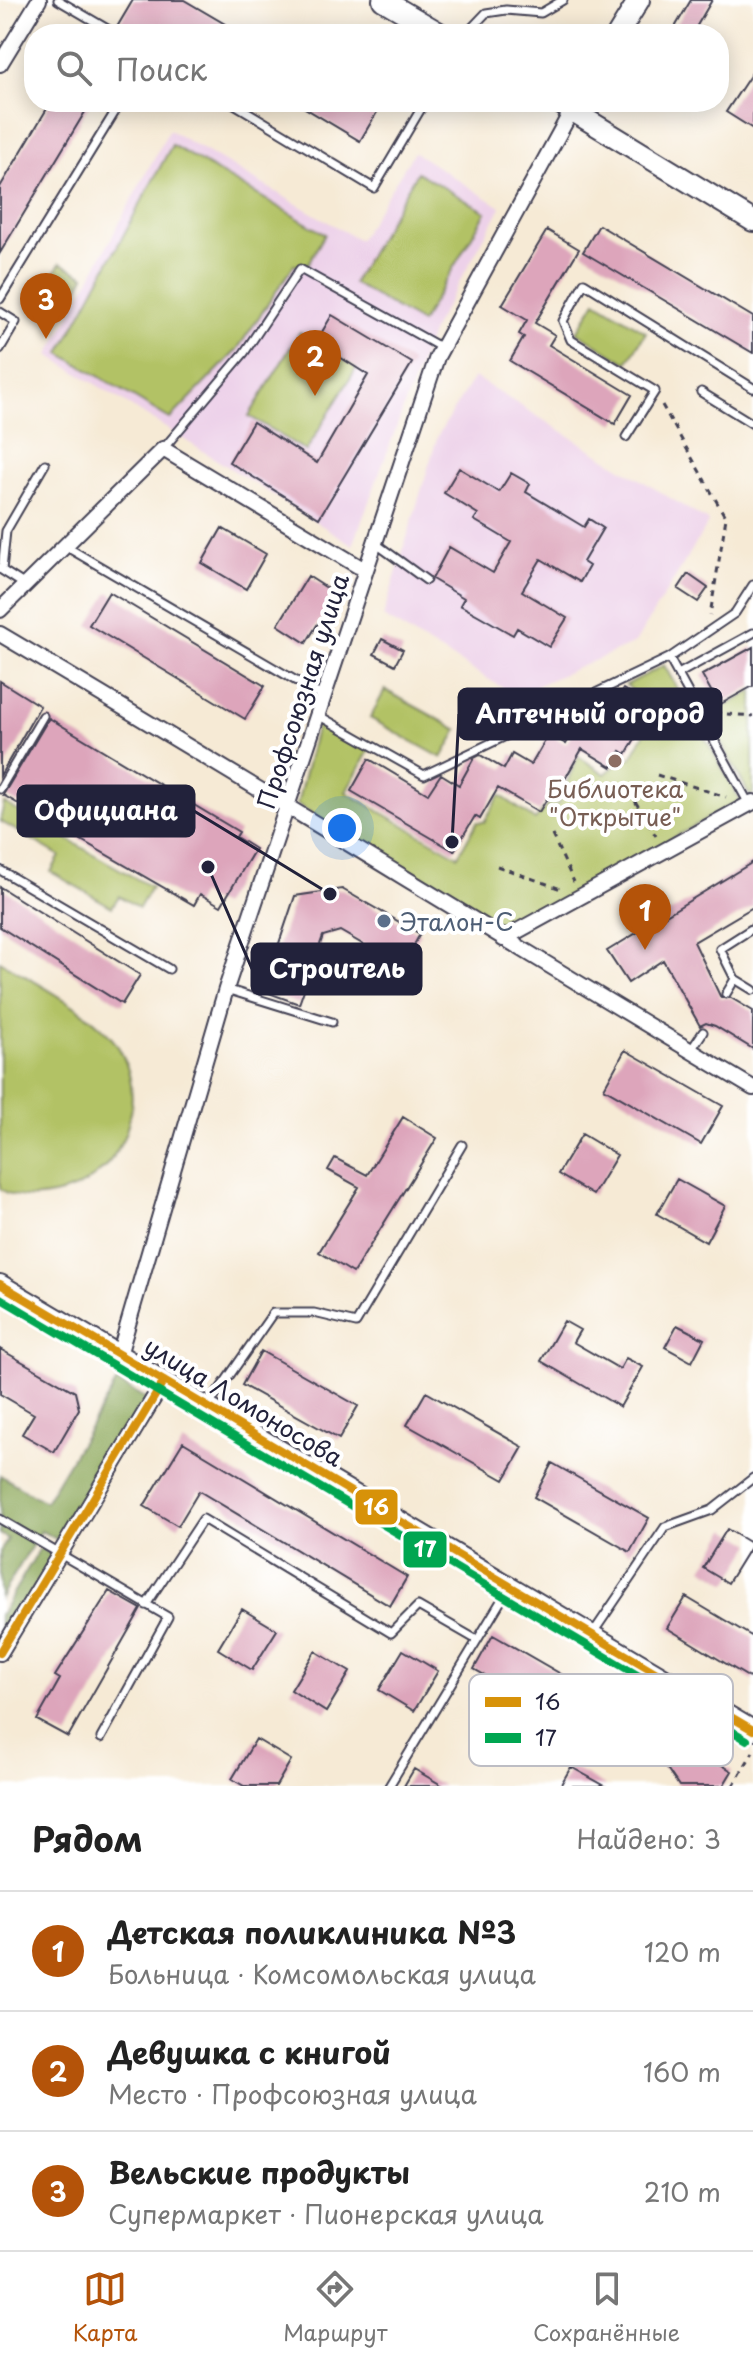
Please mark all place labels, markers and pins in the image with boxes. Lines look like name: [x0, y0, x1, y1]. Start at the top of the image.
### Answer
pin: 3: [20, 273, 72, 339]
pin: 2: [289, 330, 341, 396]
callout: Аптечный огород: [459, 689, 721, 739]
marker: Библиотека "Открытие": [606, 752, 624, 770]
place label: Библиотека "Открытие": [547, 770, 683, 834]
callout: Официана: [18, 786, 194, 836]
pin: 1: [619, 884, 671, 950]
place label: Эталон-С: [400, 903, 514, 939]
marker: Эталон-С: [375, 912, 393, 930]
callout: Строитель: [252, 944, 421, 994]

